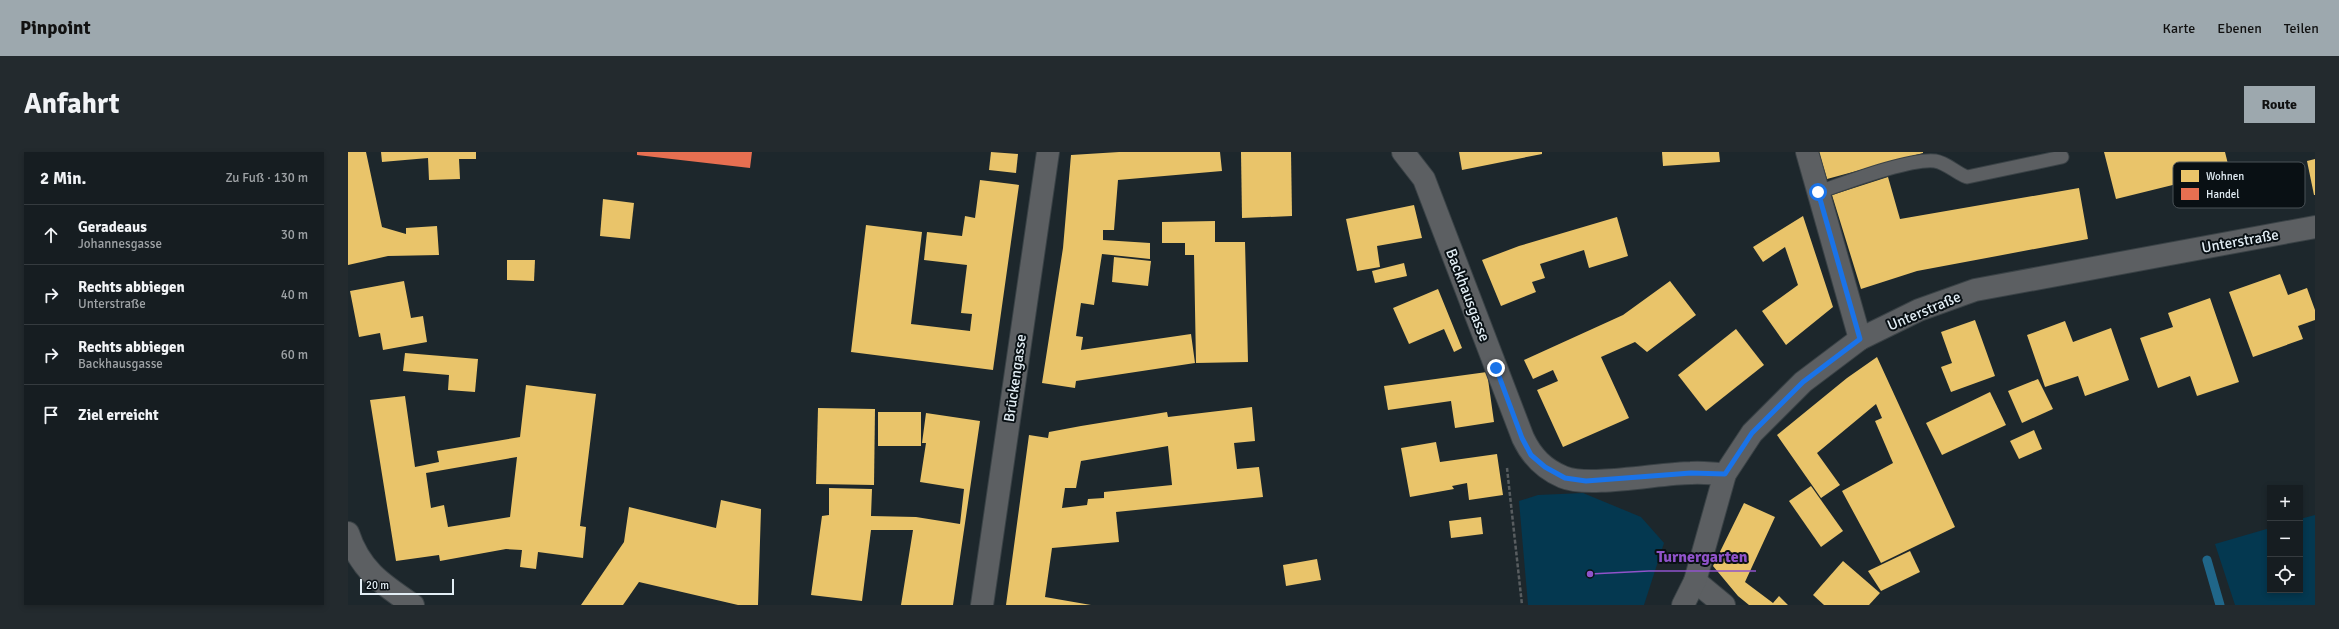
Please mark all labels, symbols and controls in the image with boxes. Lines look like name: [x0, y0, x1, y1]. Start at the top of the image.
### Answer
text: Pinpoint: [20, 16, 91, 40]
text: Karte: [2163, 20, 2195, 37]
text: Ebenen: [2217, 20, 2262, 37]
text: Teilen: [2284, 20, 2319, 37]
button: Route: [2244, 86, 2315, 123]
text: Anfahrt: [24, 87, 120, 121]
legend: [2173, 162, 2305, 208]
text: 2 Min.: [40, 168, 86, 189]
text: Zu Fuß · 130 m: [225, 170, 308, 186]
text: Wohnen: [2206, 170, 2244, 183]
route start: [1809, 183, 1827, 201]
text: Handel: [2206, 188, 2240, 201]
text: Geradeaus: [78, 218, 147, 236]
icon: ahead: [40, 224, 62, 246]
street label: Unterstraße: [2200, 225, 2280, 257]
text: 30 m: [281, 227, 308, 243]
text: Johannesgasse: [78, 236, 162, 252]
street label: Backhausgasse: [1442, 246, 1494, 344]
text: Rechts abbiegen: [78, 278, 185, 296]
icon: right: [40, 284, 62, 306]
text: 40 m: [281, 287, 308, 303]
street label: Unterstraße: [1885, 287, 1963, 335]
text: Unterstraße: [78, 296, 146, 312]
street label: Brückengasse: [1000, 333, 1030, 423]
text: Rechts abbiegen: [78, 338, 185, 356]
icon: right: [40, 344, 62, 366]
text: 60 m: [281, 347, 308, 363]
text: Backhausgasse: [78, 356, 163, 372]
route end: [1487, 359, 1505, 377]
icon: arrive: [40, 404, 62, 426]
text: Ziel erreicht: [78, 406, 159, 424]
map controls: [2267, 485, 2303, 593]
button: +: [2267, 485, 2303, 521]
button: −: [2267, 521, 2303, 557]
callout: Turnergarten: [1649, 543, 1756, 571]
text: Turnergarten: [1656, 547, 1748, 567]
button: locate: [2267, 557, 2303, 593]
scale bar: [360, 577, 454, 596]
text: 20 m: [366, 579, 389, 592]

